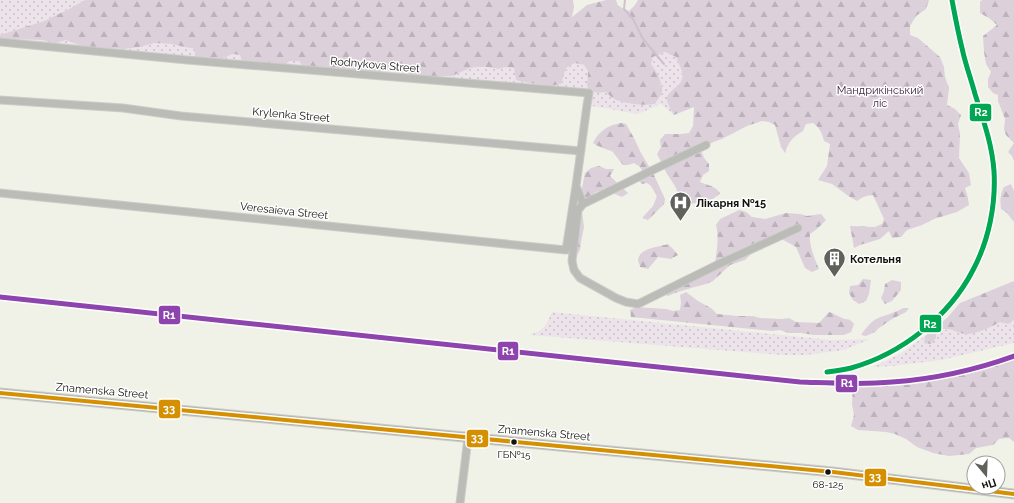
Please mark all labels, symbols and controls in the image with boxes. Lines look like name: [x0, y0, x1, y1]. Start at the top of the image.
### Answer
street label: Rodnykova Street: [330, 55, 420, 75]
park label: Мандрикінський ліс: [837, 84, 923, 110]
line badge: R2: [969, 103, 992, 122]
street label: Krylenka Street: [252, 105, 331, 125]
text: R2: [974, 106, 988, 119]
hospital icon: Лікарня №15: [668, 190, 694, 223]
place label: Лікарня №15: [696, 197, 766, 210]
street label: Veresaieva Street: [239, 200, 329, 222]
building icon: Котельня: [822, 246, 848, 279]
place label: Котельня: [850, 253, 901, 266]
line badge: R1: [158, 305, 181, 325]
text: R1: [163, 309, 176, 322]
line badge: R2: [919, 314, 942, 333]
text: R2: [923, 318, 937, 331]
line badge: R1: [497, 341, 519, 361]
text: R1: [502, 345, 515, 358]
line badge: R1: [835, 374, 858, 393]
text: R1: [841, 377, 854, 390]
street label: Znamenska Street: [55, 380, 149, 402]
line badge: 33: [158, 399, 181, 419]
text: 33: [163, 403, 175, 416]
street label: Znamenska Street: [497, 422, 591, 444]
line badge: 33: [466, 429, 489, 448]
text: 33: [471, 432, 483, 445]
marker: ГБ№15: [509, 437, 519, 447]
place label: ГБ№15: [498, 449, 531, 460]
north arrow: [966, 455, 1006, 495]
marker: 68-125: [823, 467, 833, 477]
line badge: 33: [864, 468, 887, 487]
text: 33: [869, 471, 881, 484]
text: Пн: [980, 475, 998, 493]
place label: 68-125: [812, 479, 844, 490]

